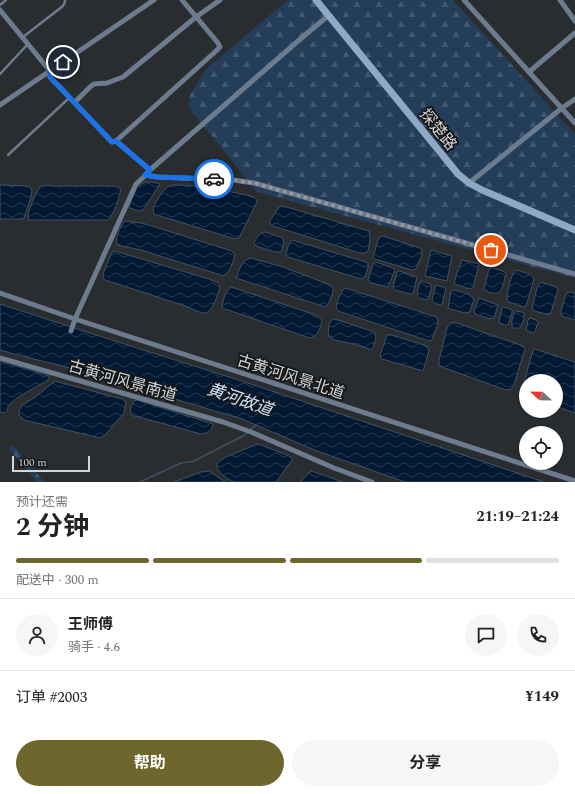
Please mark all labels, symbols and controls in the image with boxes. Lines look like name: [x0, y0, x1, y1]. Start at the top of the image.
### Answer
pin: [46, 45, 80, 79]
icon: home: [52, 51, 74, 73]
street label: 探楚路: [414, 103, 463, 156]
courier: [194, 159, 234, 199]
icon: car: [203, 168, 225, 190]
pin: [474, 233, 508, 267]
icon: bag: [480, 239, 502, 261]
street label: 古黄河风景北道: [234, 348, 348, 406]
street label: 古黄河风景南道: [66, 354, 180, 408]
north arrow: [519, 374, 563, 418]
map controls: [519, 374, 563, 470]
water label: 黄河故道: [203, 377, 279, 424]
button: locate: [519, 426, 563, 470]
scale bar: [12, 454, 90, 473]
text: 100 m: [18, 454, 47, 471]
text: 预计还需: [16, 492, 68, 512]
text: 21:19–21:24: [476, 505, 559, 528]
text: 2 分钟: [16, 507, 89, 547]
text: 配送中 · 300 m: [16, 570, 99, 590]
text: 王师傅: [68, 613, 113, 636]
button: person: [16, 614, 58, 656]
button: chat: [465, 614, 507, 656]
button: phone: [517, 614, 559, 656]
text: 骑手 · 4.6: [68, 637, 120, 657]
text: ¥149: [525, 685, 559, 708]
text: 订单 #2003: [16, 686, 87, 709]
button: 帮助: [16, 740, 284, 786]
button: 分享: [292, 740, 559, 786]

